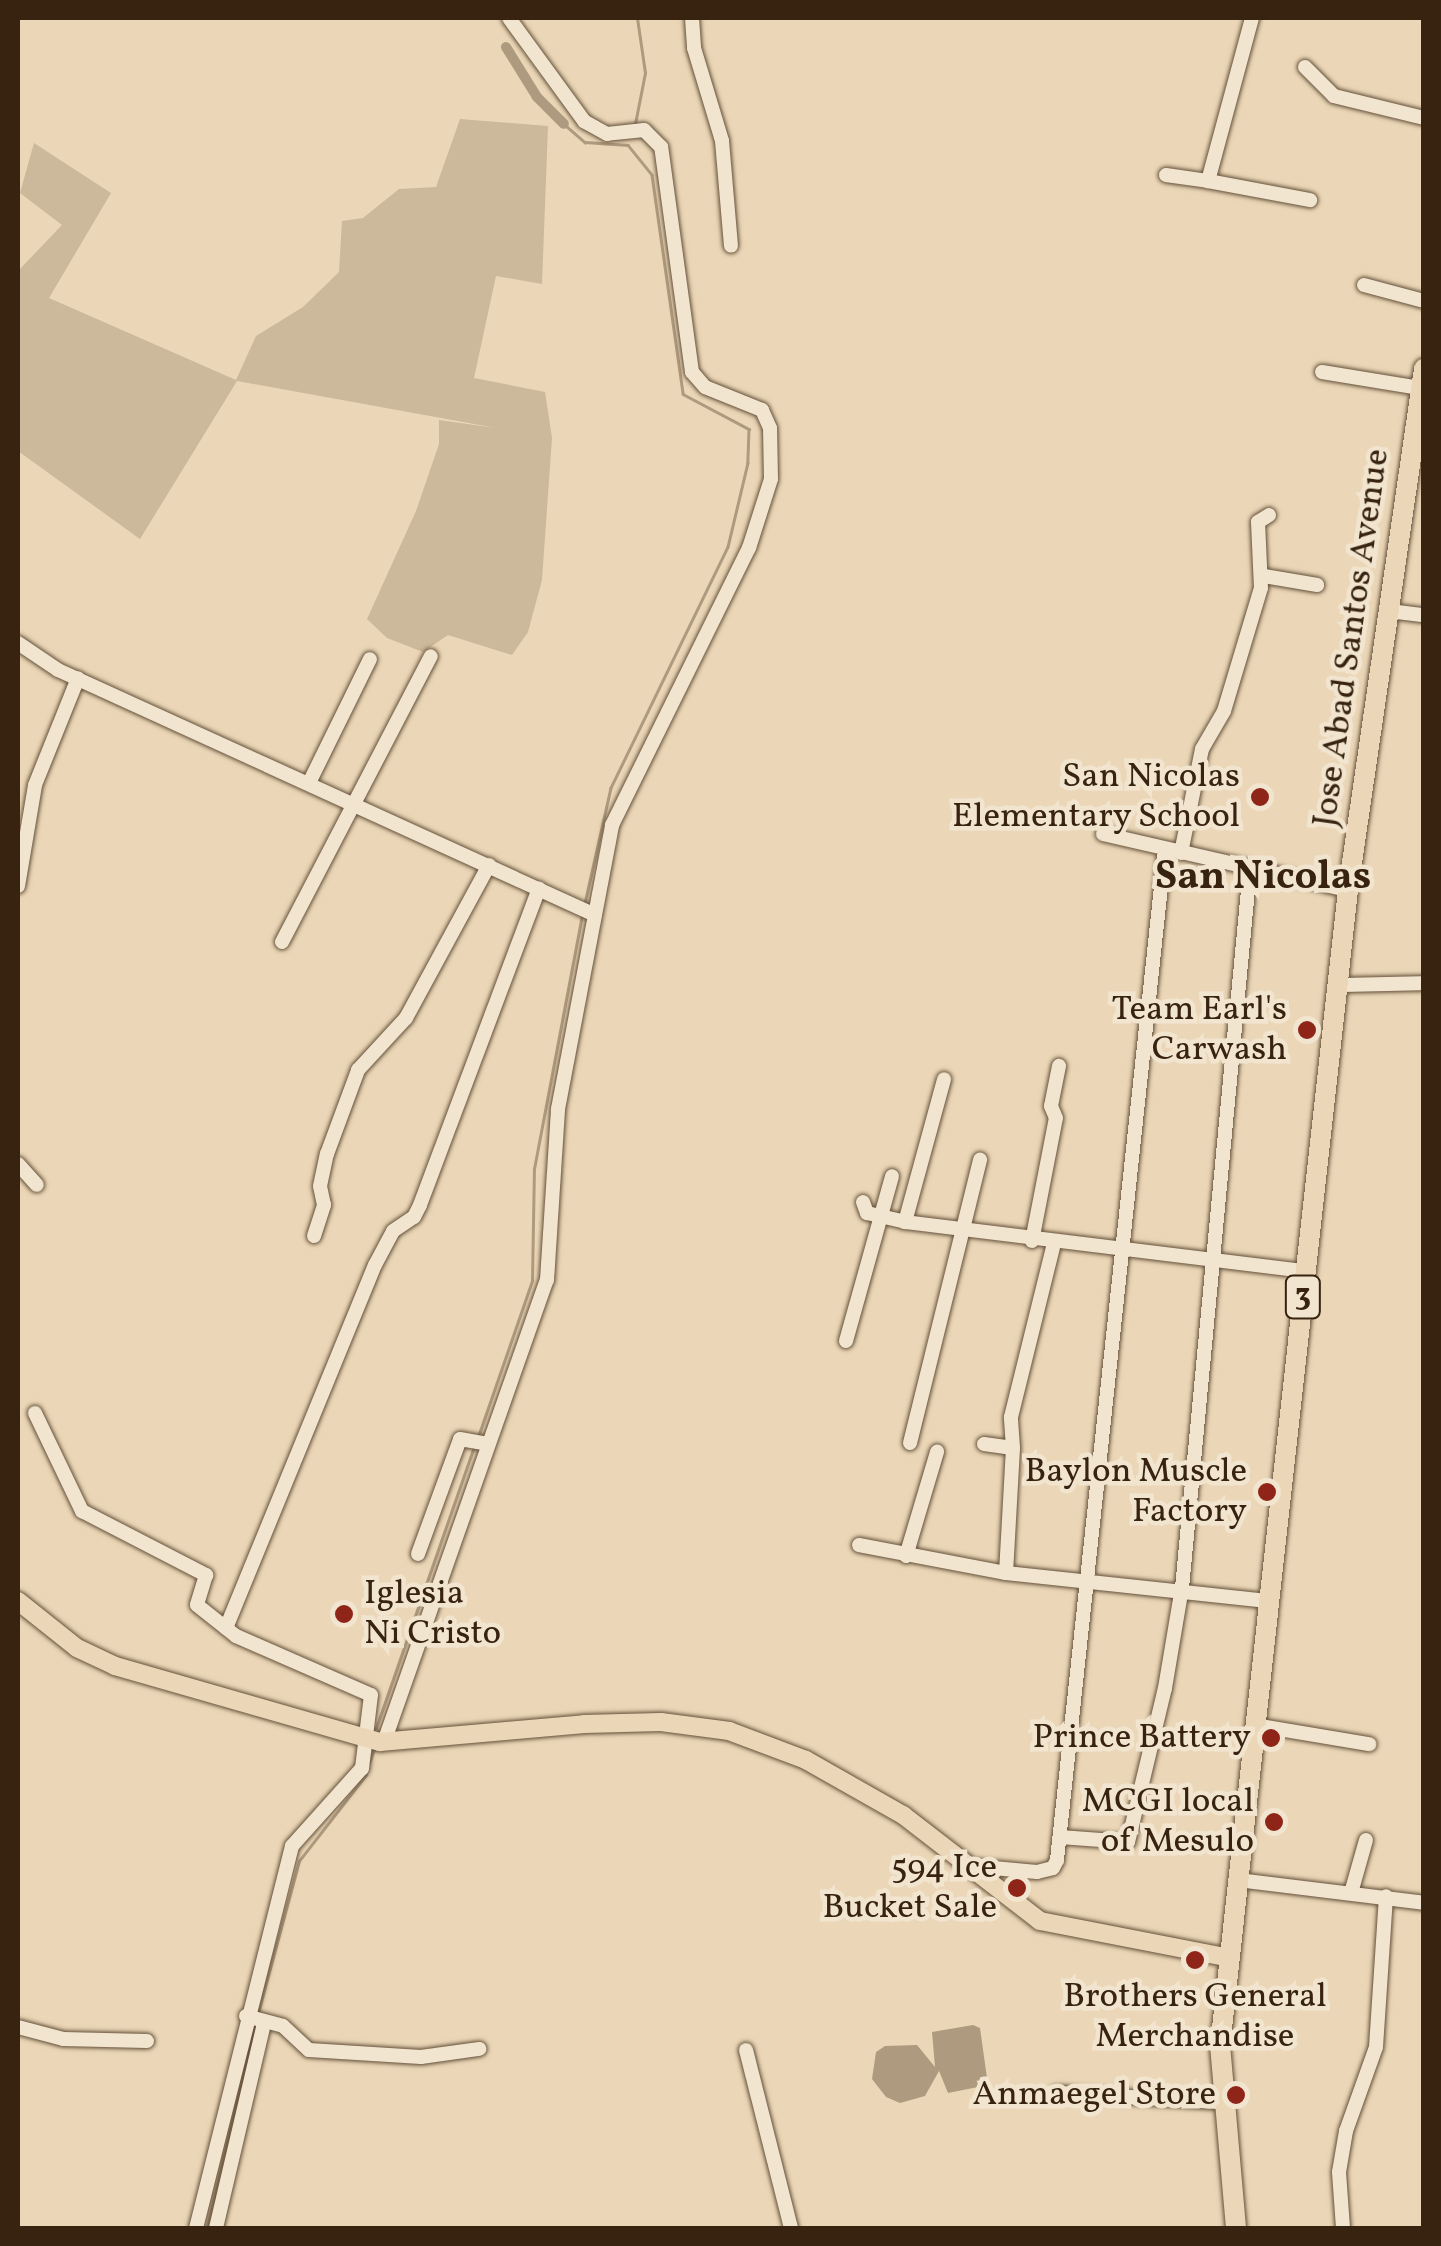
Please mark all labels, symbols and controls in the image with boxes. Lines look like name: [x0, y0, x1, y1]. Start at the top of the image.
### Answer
street label: Jose Abad Santos Avenue: [1305, 446, 1399, 830]
place label: San Nicolas Elementary School: [951, 756, 1240, 838]
marker: San Nicolas Elementary School: [1249, 786, 1271, 808]
district label: San Nicolas: [1155, 854, 1371, 902]
place label: Team Earl's Carwash: [1111, 989, 1287, 1071]
marker: Team Earl's Carwash: [1296, 1019, 1318, 1041]
road number: 3: [1283, 1270, 1323, 1324]
place label: Baylon Muscle Factory: [1024, 1451, 1247, 1533]
marker: Baylon Muscle Factory: [1256, 1481, 1278, 1503]
place label: Iglesia Ni Cristo: [364, 1573, 501, 1655]
marker: Iglesia Ni Cristo: [333, 1603, 355, 1625]
place label: Prince Battery: [1033, 1717, 1251, 1759]
marker: Prince Battery: [1260, 1727, 1282, 1749]
place label: MCGI local of Mesulo: [1082, 1781, 1254, 1863]
marker: MCGI local of Mesulo: [1263, 1811, 1285, 1833]
place label: 594 Ice Bucket Sale: [822, 1847, 997, 1929]
marker: 594 Ice Bucket Sale: [1006, 1877, 1028, 1899]
marker: Brothers General Merchandise: [1184, 1949, 1206, 1971]
place label: Brothers General Merchandise: [1063, 1976, 1327, 2058]
place label: Anmaegel Store: [972, 2074, 1216, 2116]
marker: Anmaegel Store: [1225, 2084, 1247, 2106]

